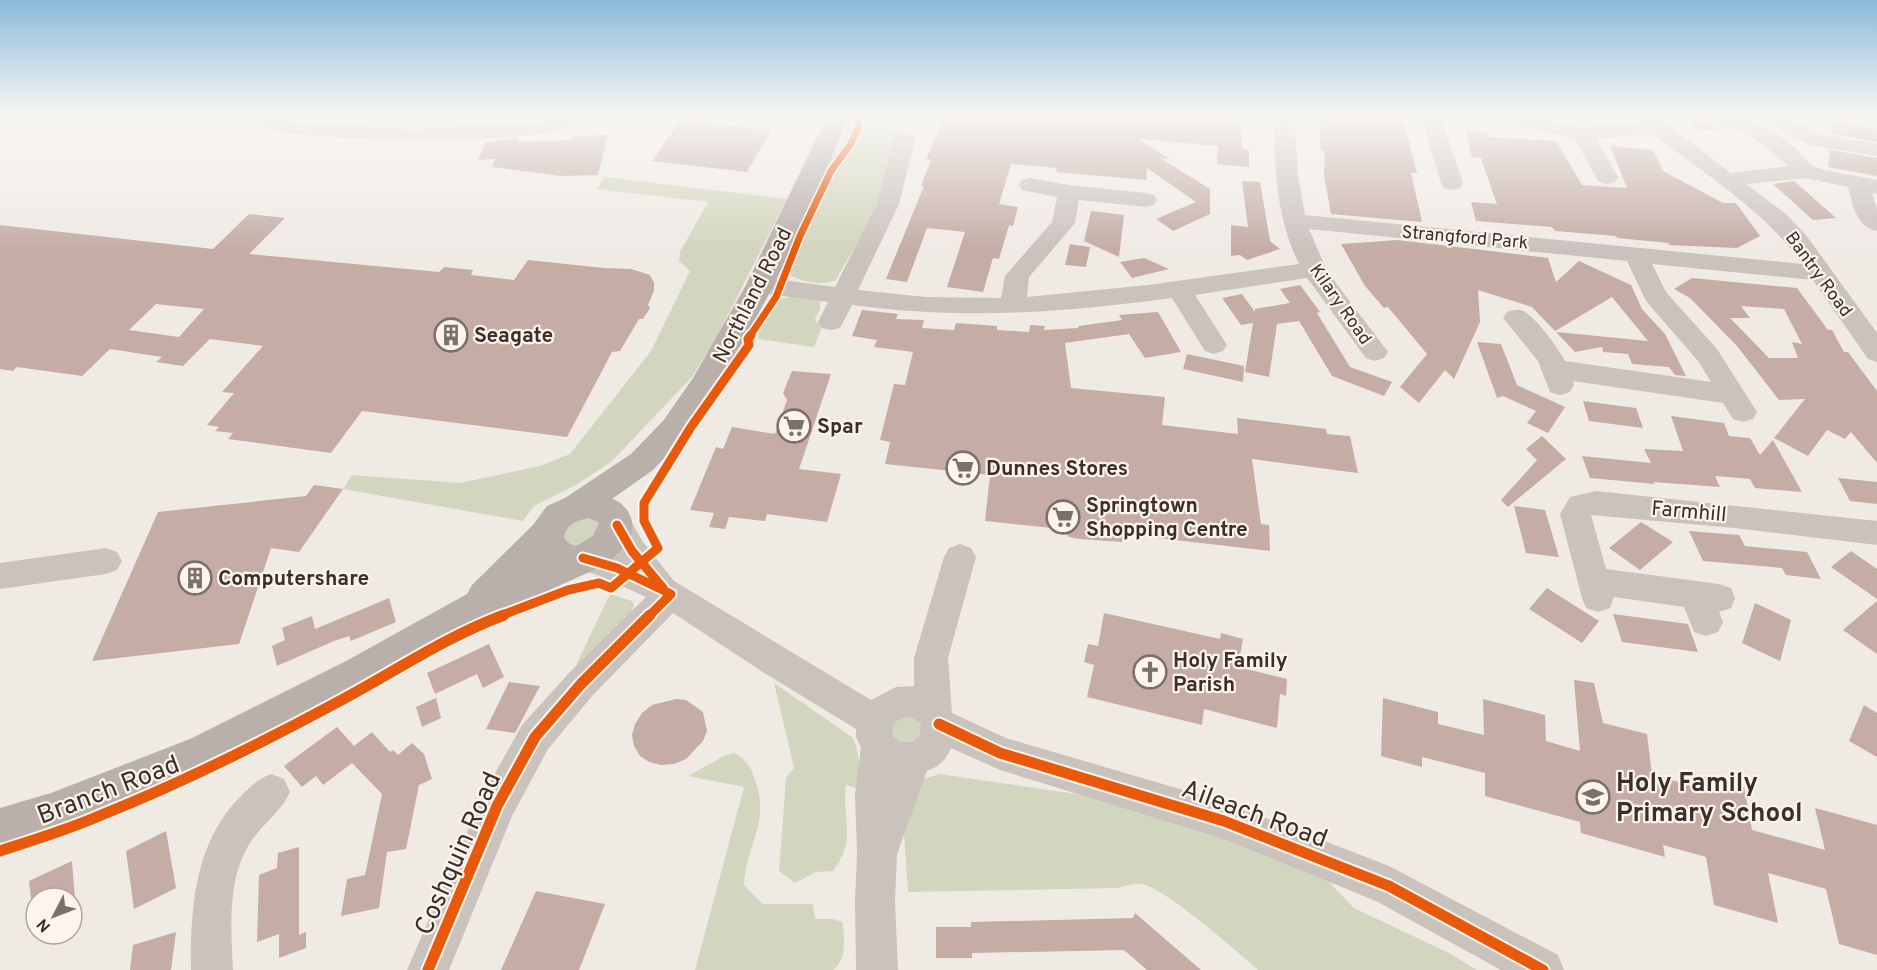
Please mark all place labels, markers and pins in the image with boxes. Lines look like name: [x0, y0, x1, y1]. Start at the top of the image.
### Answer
building icon: Seagate: [433, 317, 469, 353]
place label: Seagate: [474, 323, 553, 350]
supermarket icon: Spar: [776, 408, 812, 444]
place label: Spar: [817, 414, 863, 441]
supermarket icon: Dunnes Stores: [945, 450, 981, 486]
place label: Dunnes Stores: [986, 456, 1128, 483]
place label: Springtown Shopping Centre: [1086, 493, 1248, 544]
supermarket icon: Springtown Shopping Centre: [1045, 499, 1081, 535]
building icon: Computershare: [177, 560, 213, 596]
place label: Computershare: [218, 566, 369, 593]
place label: Holy Family Parish: [1173, 648, 1288, 699]
church icon: Holy Family Parish: [1132, 654, 1168, 690]
place label: Holy Family Primary School: [1616, 768, 1803, 831]
school or university icon: Holy Family Primary School: [1575, 779, 1611, 815]

